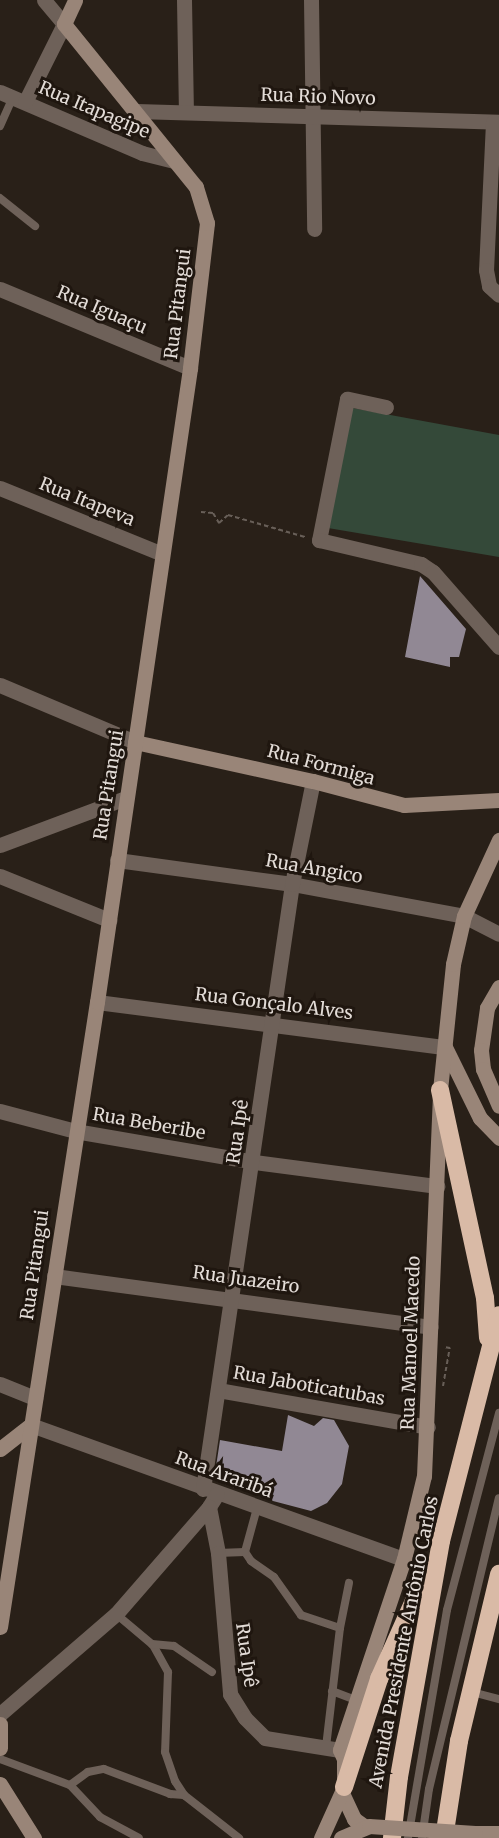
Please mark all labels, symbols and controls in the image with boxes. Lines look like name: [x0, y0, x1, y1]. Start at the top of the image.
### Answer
street label: Rua Itapagipe: [35, 77, 153, 143]
street label: Rua Rio Novo: [260, 84, 376, 110]
street label: Rua Pitangui: [161, 248, 195, 360]
street label: Rua Iguaçu: [54, 281, 150, 339]
street label: Rua Itapeva: [36, 473, 138, 531]
street label: Rua Pitangui: [90, 728, 128, 842]
street label: Rua Formiga: [265, 740, 377, 790]
street label: Rua Angico: [264, 850, 364, 888]
street label: Rua Gonçalo Alves: [194, 984, 354, 1024]
street label: Rua Ipê: [223, 1099, 253, 1165]
street label: Rua Beberibe: [91, 1103, 207, 1145]
street label: Rua Pitangui: [17, 1208, 53, 1322]
street label: Rua Manoel Macedo: [397, 1255, 425, 1431]
street label: Rua Juazeiro: [191, 1262, 301, 1298]
street label: Rua Jaboticatubas: [231, 1362, 387, 1410]
street label: Rua Araribá: [172, 1447, 276, 1503]
street label: Avenida Presidente Antônio Carlos: [365, 1494, 443, 1790]
street label: Rua Ipê: [231, 1622, 261, 1688]

